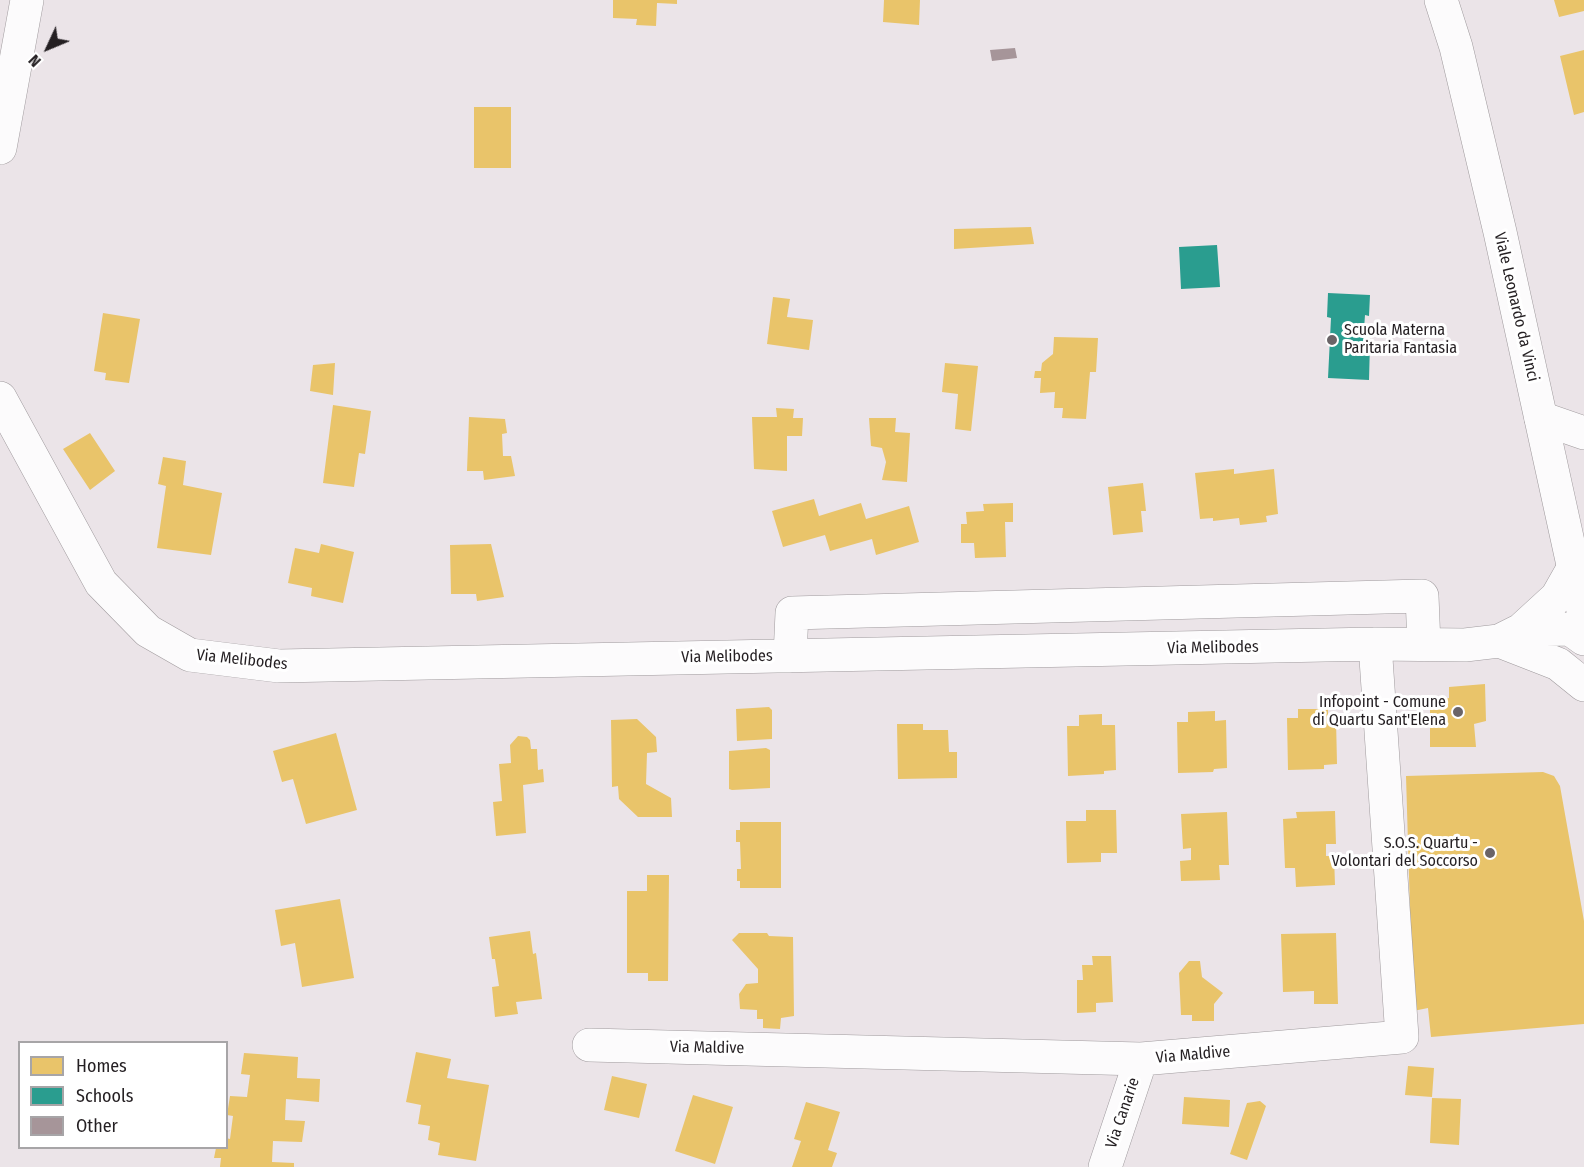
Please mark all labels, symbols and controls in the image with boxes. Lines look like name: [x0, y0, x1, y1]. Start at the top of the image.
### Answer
north arrow: [18, 18, 78, 78]
text: N: [25, 51, 45, 71]
street label: Viale Leonardo da Vinci: [1489, 231, 1543, 383]
place label: Scuola Materna Paritaria Fantasia: [1344, 321, 1457, 359]
marker: Scuola Materna Paritaria Fantasia: [1325, 333, 1339, 347]
street label: Via Melibodes: [1167, 638, 1259, 658]
street label: Via Melibodes: [195, 646, 289, 674]
street label: Via Melibodes: [681, 647, 773, 667]
place label: Infopoint - Comune di Quartu Sant'Elena: [1312, 693, 1446, 731]
marker: Infopoint - Comune di Quartu Sant'Elena: [1451, 705, 1465, 719]
place label: S.O.S. Quartu - Volontari del Soccorso: [1332, 834, 1478, 872]
marker: S.O.S. Quartu - Volontari del Soccorso: [1483, 846, 1497, 860]
street label: Via Maldive: [670, 1038, 744, 1058]
legend: [18, 1041, 228, 1149]
street label: Via Maldive: [1155, 1042, 1231, 1068]
text: Homes: [76, 1055, 127, 1077]
street label: Via Canarie: [1102, 1075, 1144, 1151]
text: Schools: [76, 1085, 134, 1107]
text: Other: [76, 1115, 118, 1137]

